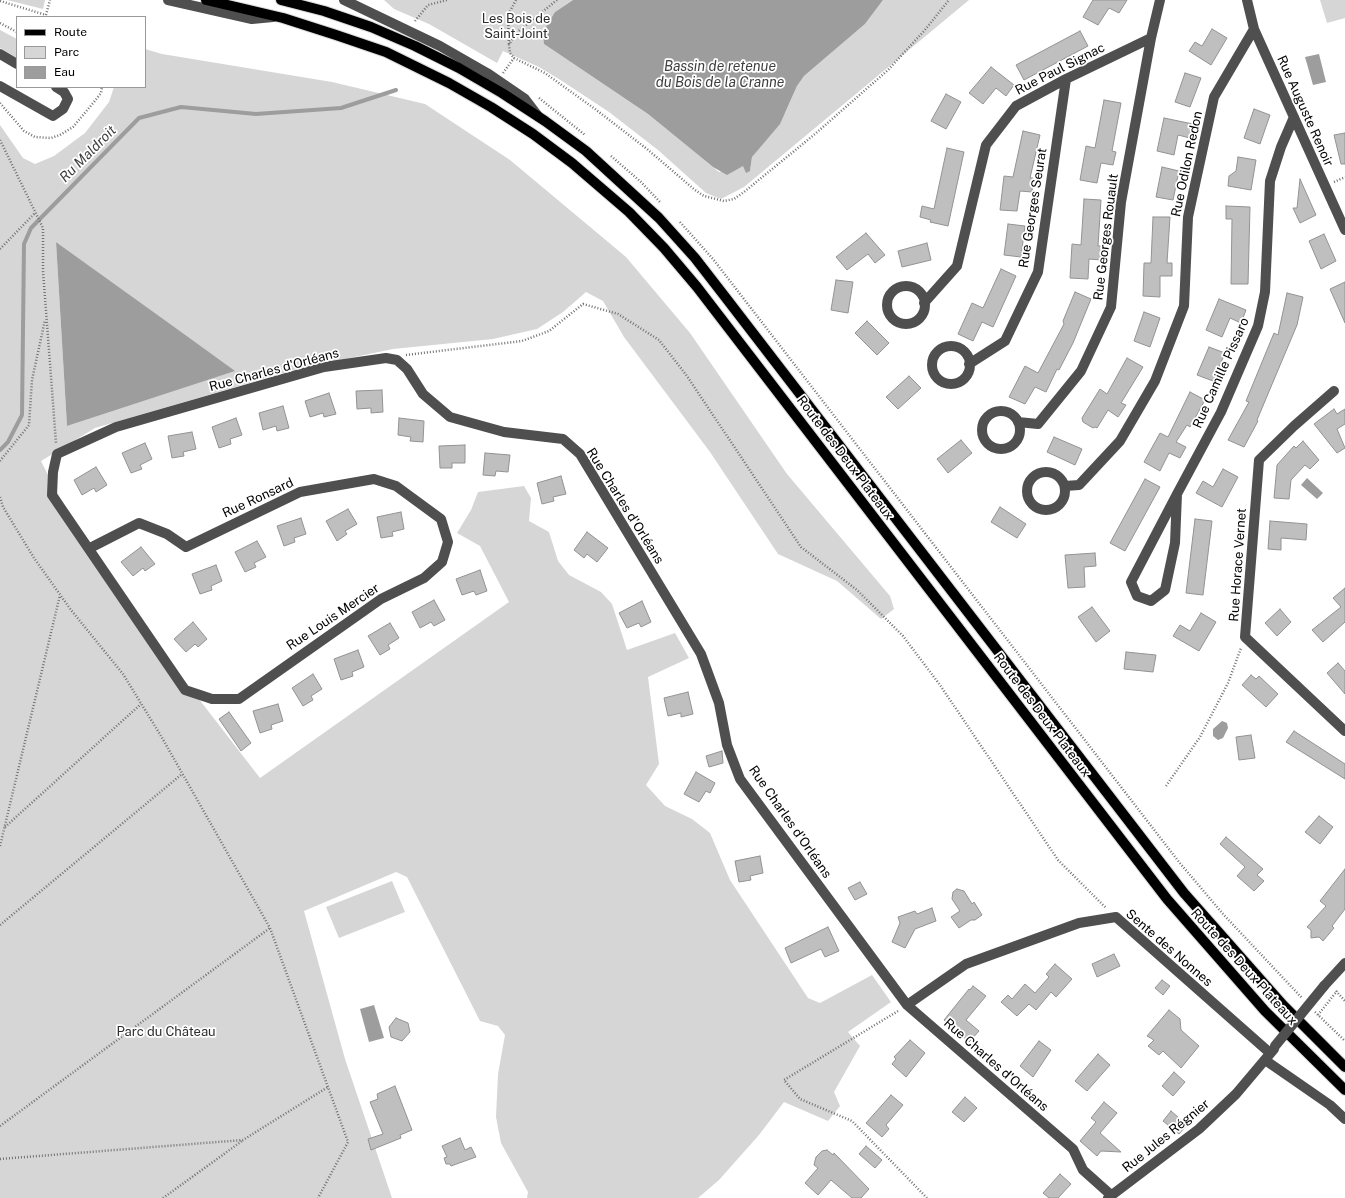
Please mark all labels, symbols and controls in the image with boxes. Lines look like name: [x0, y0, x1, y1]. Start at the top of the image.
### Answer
park label: Les Bois de Saint-Joint: [482, 11, 550, 42]
legend: [16, 16, 146, 88]
text: Route: [54, 25, 87, 39]
street label: Rue Paul Signac: [1013, 40, 1107, 98]
text: Parc: [54, 45, 79, 59]
street label: Rue Auguste Renoir: [1273, 53, 1337, 169]
water label: Bassin de retenue du Bois de la Cranne: [656, 59, 784, 92]
text: Eau: [54, 65, 75, 79]
street label: Rue Odilon Redon: [1168, 110, 1206, 218]
water label: Ru Maldroit: [56, 122, 120, 186]
street label: Rue Georges Seurat: [1016, 147, 1050, 269]
street label: Rue Georges Rouault: [1090, 173, 1122, 301]
street label: Rue Camille Pissaro: [1190, 315, 1252, 431]
street label: Rue Charles d'Orléans: [207, 345, 341, 395]
street label: Route des Deux Plateaux: [793, 393, 897, 523]
street label: Rue Charles d'Orléans: [583, 445, 667, 567]
street label: Rue Ronsard: [220, 475, 296, 521]
street label: Rue Horace Vernet: [1226, 508, 1250, 622]
street label: Rue Louis Mercier: [284, 580, 382, 654]
street label: Route des Deux Plateaux: [990, 650, 1094, 780]
street label: Rue Charles d'Orléans: [745, 763, 835, 881]
street label: Sente des Nonnes: [1123, 906, 1215, 990]
street label: Route des Deux Plateaux: [1188, 906, 1300, 1028]
street label: Rue Charles d'Orléans: [940, 1015, 1052, 1115]
park label: Parc du Château: [116, 1024, 216, 1040]
street label: Rue Jules Régnier: [1119, 1096, 1213, 1176]

